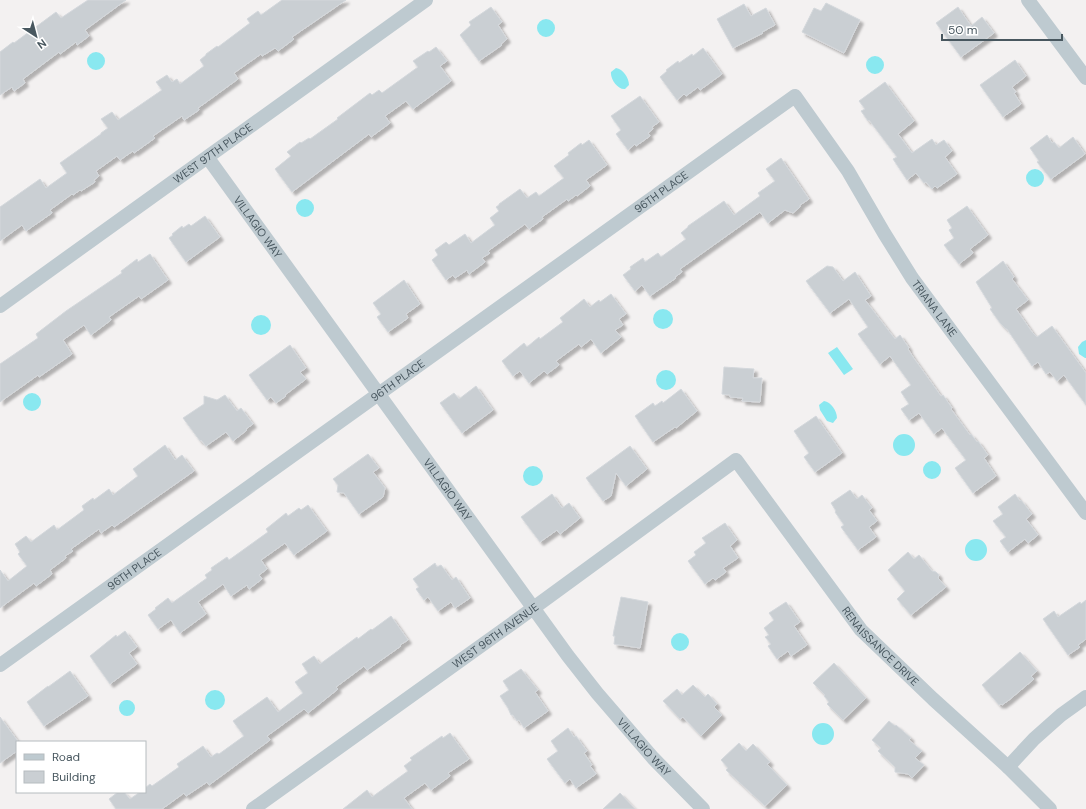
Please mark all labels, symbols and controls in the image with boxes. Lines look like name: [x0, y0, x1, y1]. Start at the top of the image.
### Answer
north arrow: [16, 16, 56, 56]
scale bar: [942, 16, 1062, 42]
text: 50 m: [948, 22, 977, 38]
text: N: [35, 36, 49, 52]
street label: WEST 97TH PLACE: [170, 120, 255, 186]
street label: 96TH PLACE: [631, 168, 691, 216]
street label: VILLAGIO WAY: [231, 193, 285, 261]
street label: TRIANA LANE: [909, 277, 960, 340]
street label: 96TH PLACE: [368, 356, 427, 404]
street label: VILLAGIO WAY: [420, 456, 475, 524]
street label: 96TH PLACE: [104, 545, 164, 593]
street label: WEST 96TH AVENUE: [449, 600, 541, 671]
street label: RENAISSANCE DRIVE: [839, 604, 922, 689]
street label: VILLAGIO WAY: [614, 715, 674, 779]
legend: [16, 741, 146, 793]
text: Road: [52, 749, 80, 765]
text: Building: [52, 769, 96, 785]

